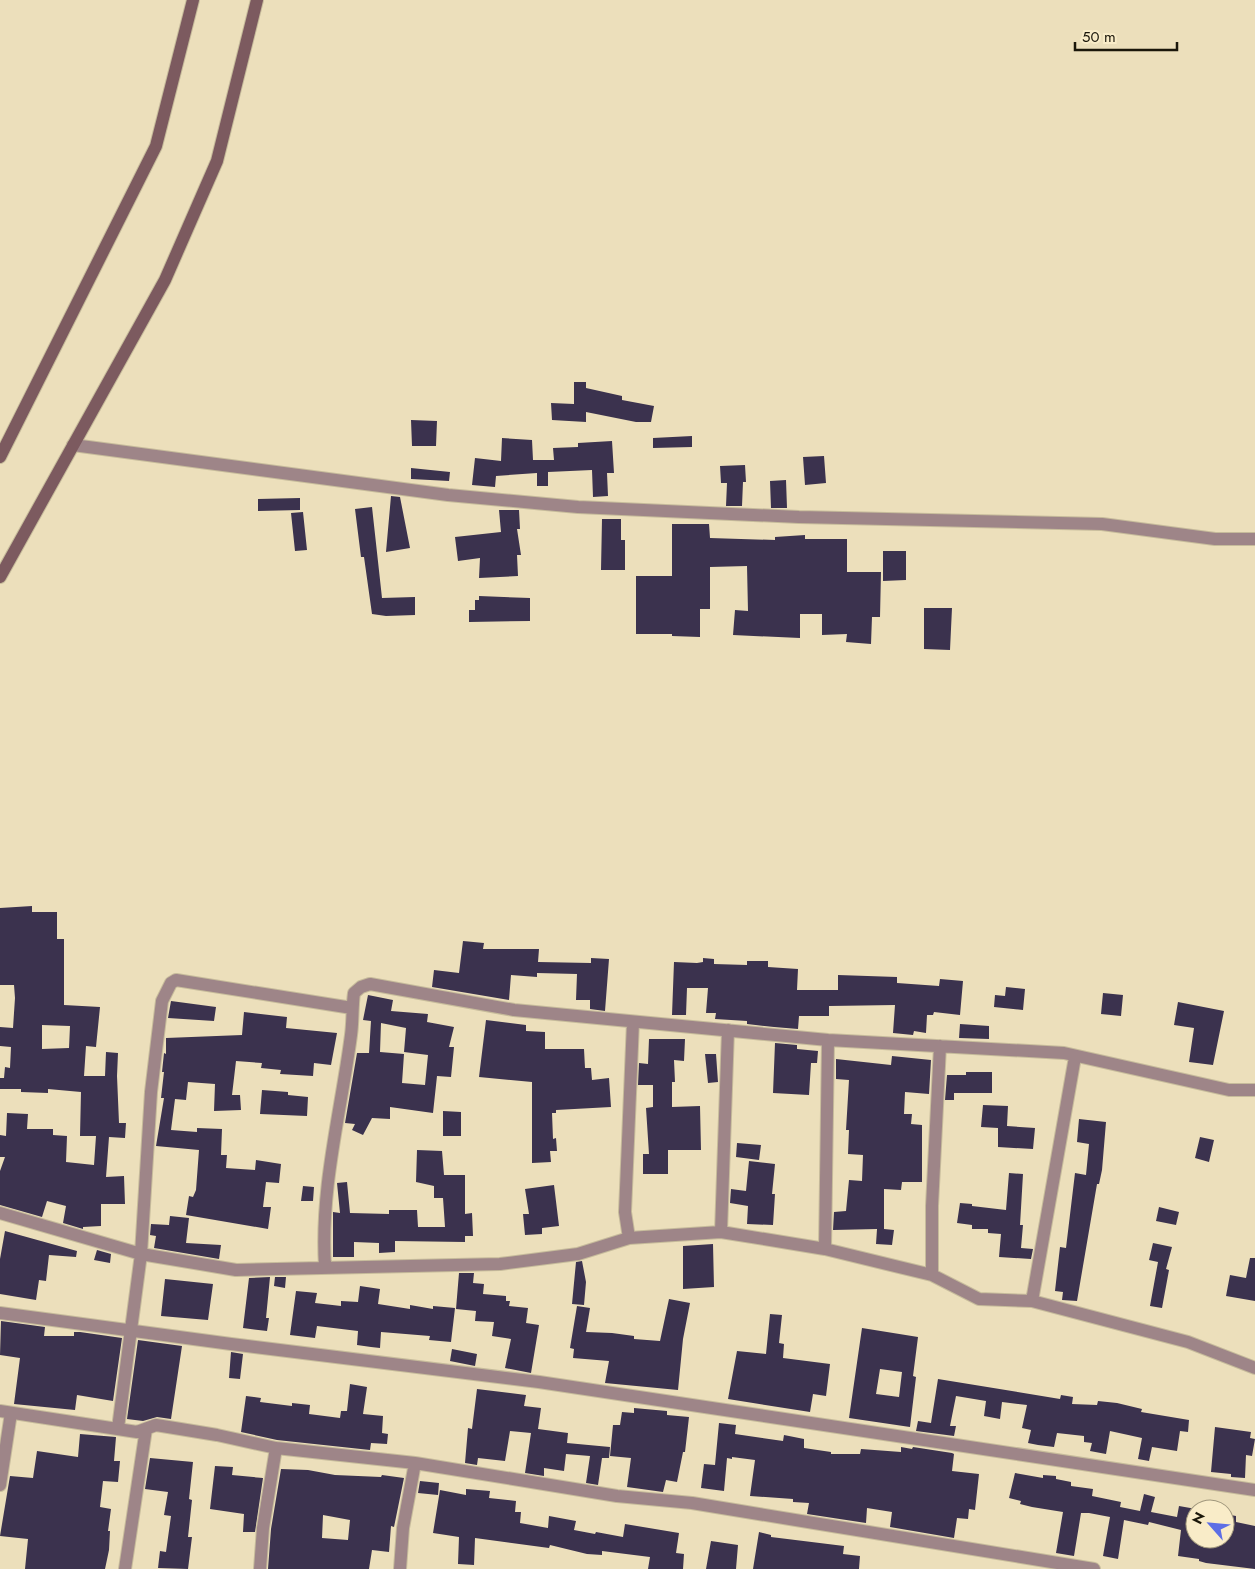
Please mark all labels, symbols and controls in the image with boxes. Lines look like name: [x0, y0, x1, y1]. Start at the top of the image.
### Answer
scale bar: [1075, 20, 1178, 52]
text: 50 m: [1082, 26, 1116, 48]
north arrow: [1185, 1499, 1235, 1549]
text: N: [1187, 1509, 1210, 1528]

